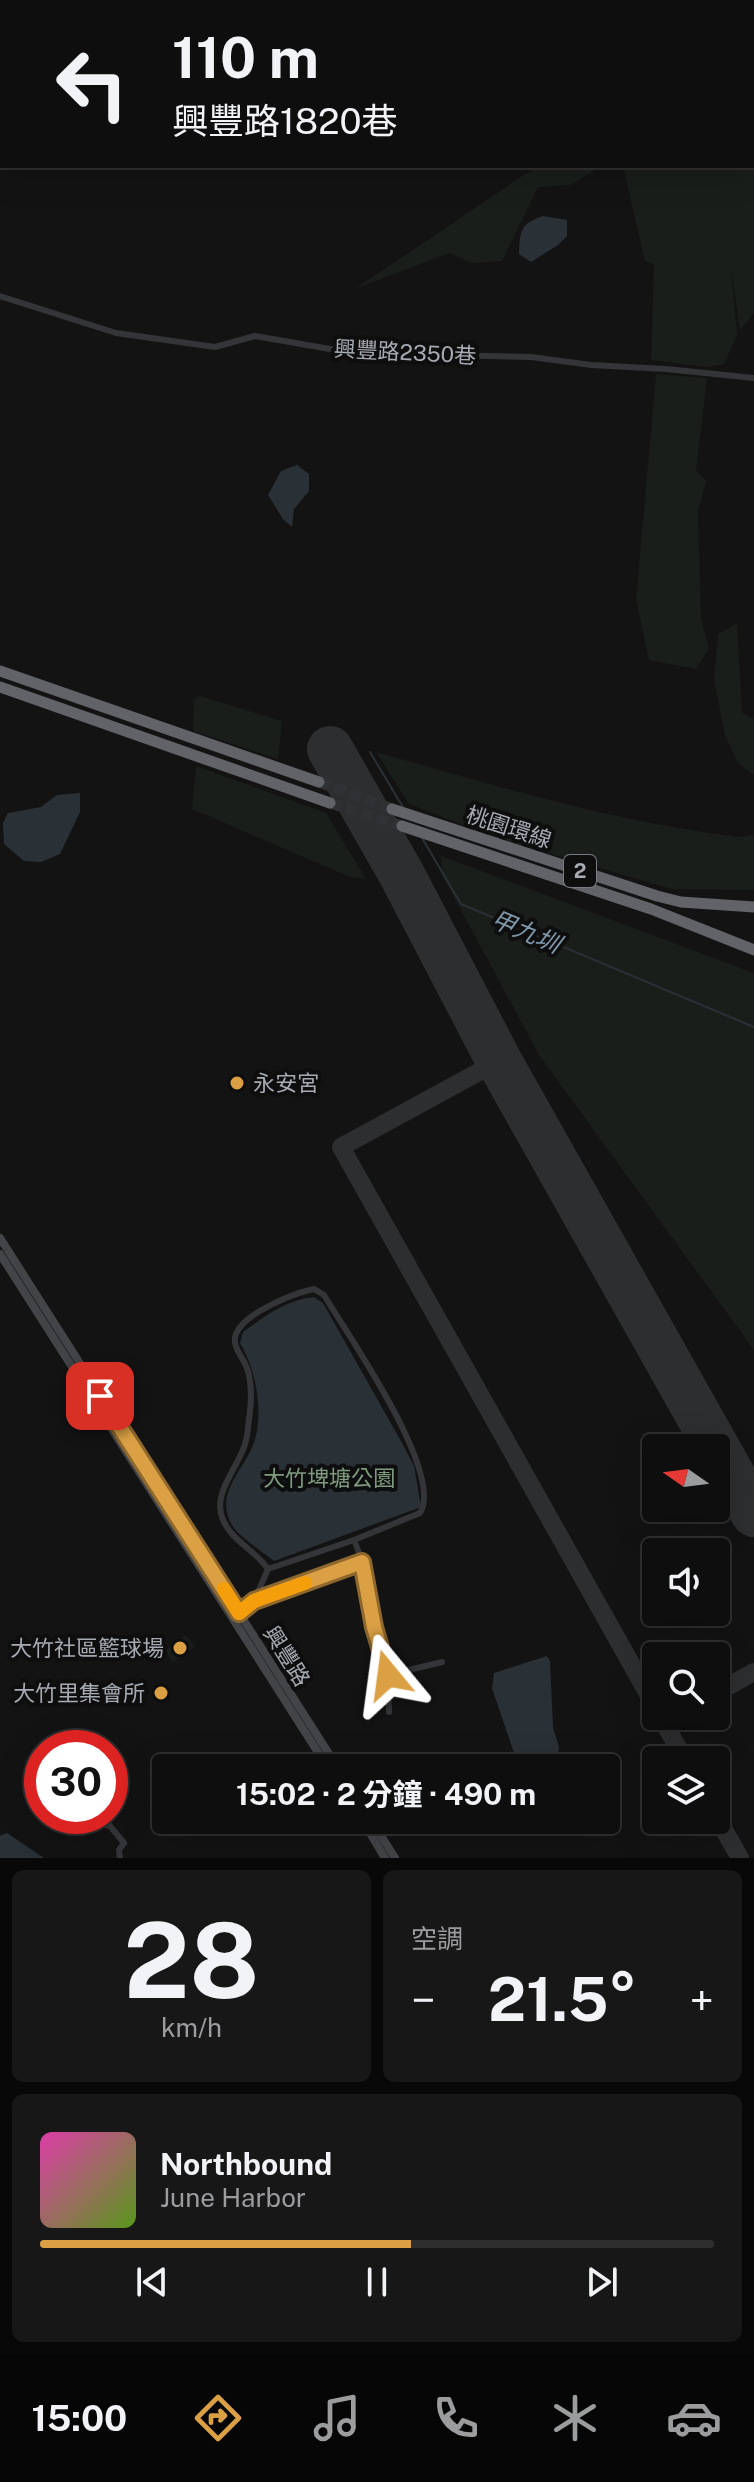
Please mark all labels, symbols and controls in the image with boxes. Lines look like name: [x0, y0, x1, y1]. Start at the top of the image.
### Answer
text: 110 m: [172, 25, 319, 91]
icon: left: [40, 32, 144, 136]
text: 興豐路1820巷: [172, 100, 397, 142]
street label: 興豐路2350巷: [333, 335, 477, 369]
street label: 桃園環線: [463, 801, 555, 853]
road number: 2: [564, 855, 596, 887]
water label: 甲九圳: [487, 904, 567, 959]
place label: 永安宮: [253, 1070, 319, 1096]
marker: 永安宮: [228, 1074, 246, 1092]
pin: [66, 1362, 134, 1430]
icon: arrive: [78, 1374, 122, 1418]
north arrow: [642, 1434, 730, 1522]
map controls: [642, 1434, 730, 1834]
park label: 大竹埤塘公園: [263, 1465, 395, 1491]
button: sound: [642, 1538, 730, 1626]
street label: 興豐路: [258, 1621, 316, 1691]
position arrow: [346, 1633, 430, 1717]
place label: 大竹社區籃球場: [10, 1635, 164, 1661]
marker: 大竹社區籃球場: [171, 1639, 189, 1657]
button: search: [642, 1642, 730, 1730]
place label: 大竹里集會所: [13, 1680, 145, 1706]
marker: 大竹里集會所: [152, 1684, 170, 1702]
speed limit sign: 30: [24, 1730, 128, 1834]
button: layers: [642, 1746, 730, 1834]
text: 15:02 · 2 分鐘 · 490 m: [236, 1776, 536, 1812]
text: 28: [124, 1899, 259, 2021]
text: 空調: [411, 1923, 463, 1954]
text: 21.5°: [488, 1964, 637, 2035]
text: −: [411, 1974, 435, 2026]
text: +: [690, 1974, 714, 2026]
text: km/h: [161, 2012, 222, 2043]
text: Northbound: [160, 2146, 332, 2182]
text: June Harbor: [160, 2182, 306, 2213]
icon: previous: [130, 2260, 174, 2304]
icon: pause: [355, 2260, 399, 2304]
icon: next: [580, 2260, 624, 2304]
icon: directions: [190, 2390, 246, 2446]
icon: music: [309, 2390, 365, 2446]
icon: phone: [428, 2390, 484, 2446]
icon: climate: [547, 2390, 603, 2446]
icon: car: [666, 2390, 722, 2446]
text: 15:00: [32, 2397, 127, 2439]

